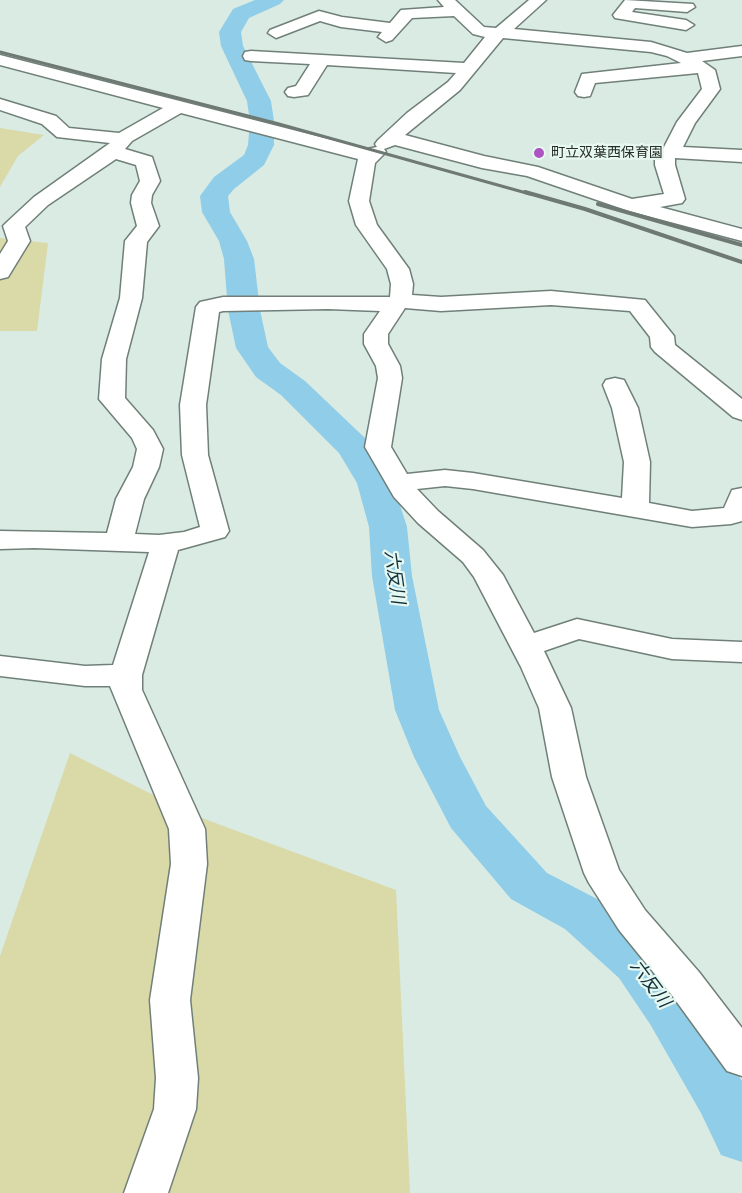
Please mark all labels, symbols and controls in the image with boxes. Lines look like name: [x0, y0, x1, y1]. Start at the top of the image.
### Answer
place label: 町立双葉西保育園: [551, 145, 663, 161]
marker: 町立双葉西保育園: [532, 146, 546, 160]
water label: 六反川: [380, 549, 408, 605]
water label: 六反川: [625, 956, 675, 1012]

